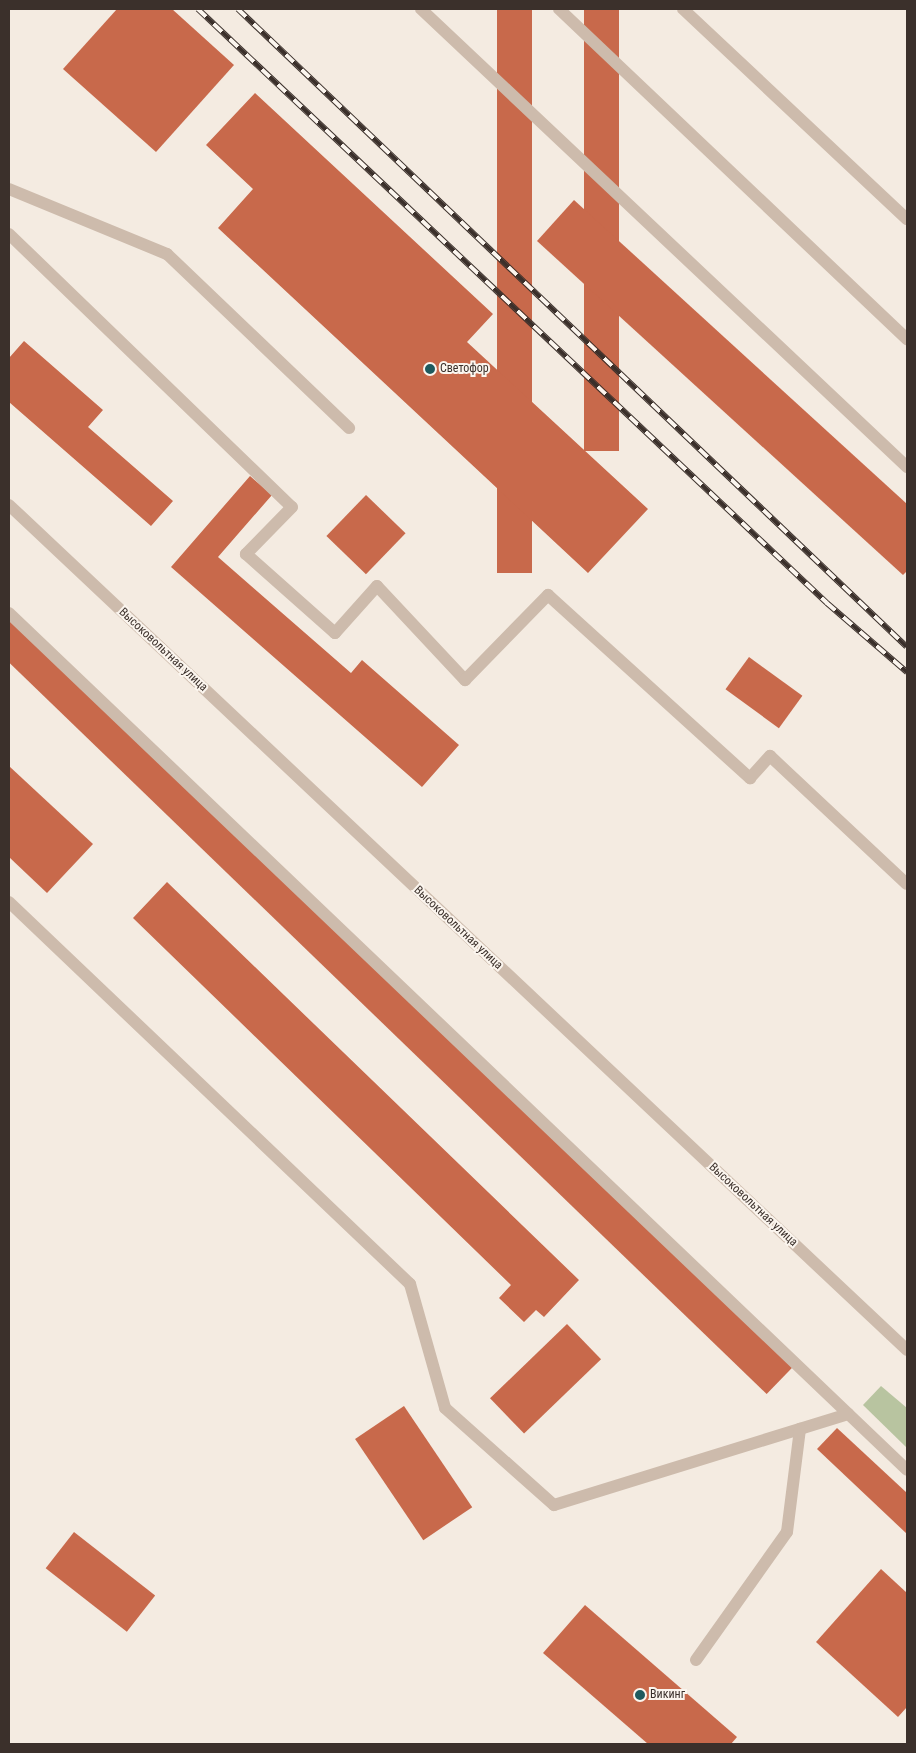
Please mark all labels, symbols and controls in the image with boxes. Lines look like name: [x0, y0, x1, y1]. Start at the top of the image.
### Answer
place label: Светофор: [440, 362, 489, 376]
marker: Светофор: [424, 363, 436, 375]
street label: Высоковольтная улица: [116, 605, 210, 695]
street label: Высоковольтная улица: [411, 883, 505, 973]
street label: Высоковольтная улица: [706, 1160, 800, 1250]
place label: Викинг: [650, 1688, 685, 1702]
marker: Викинг: [634, 1689, 646, 1701]

